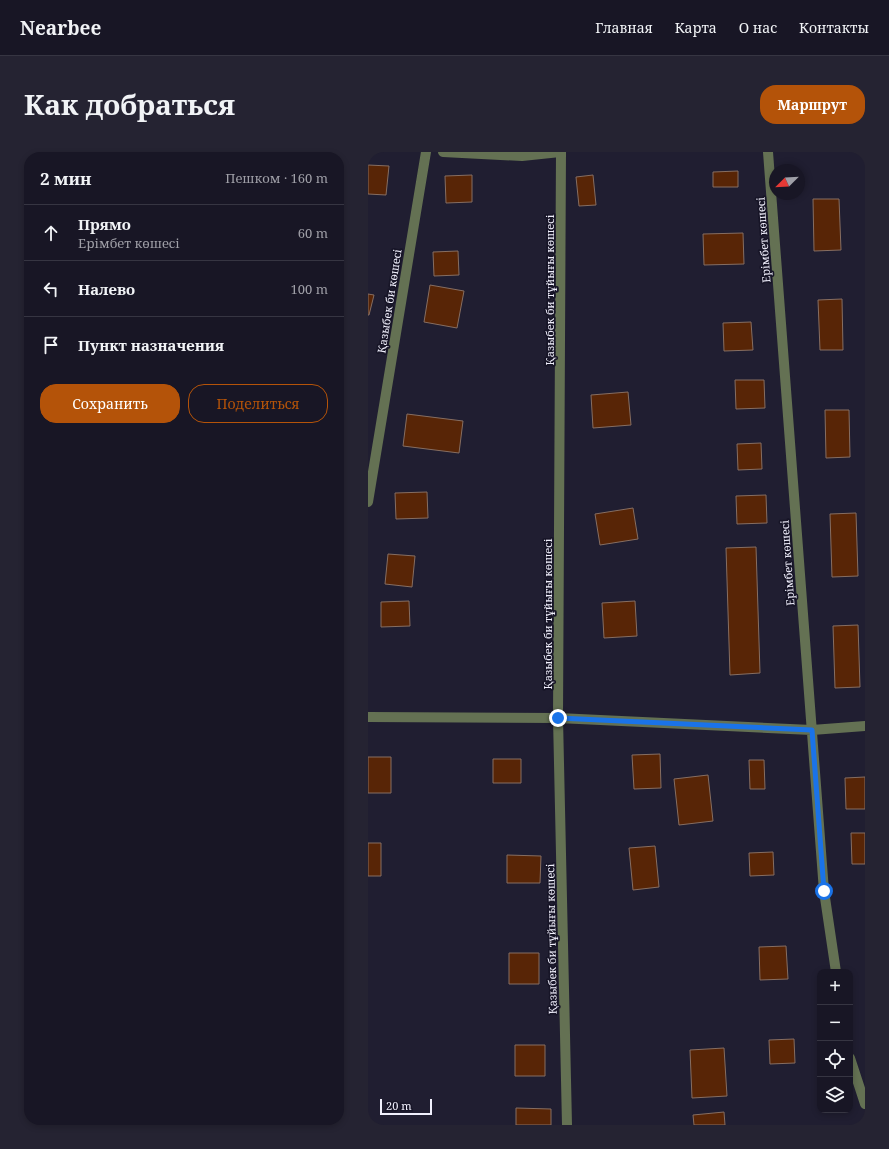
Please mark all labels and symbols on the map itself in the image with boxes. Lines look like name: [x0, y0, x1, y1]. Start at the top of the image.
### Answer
north arrow: [769, 164, 805, 200]
street label: Ерімбет көшесі: [753, 196, 773, 283]
street label: Қазыбек би тұйығы көшесі: [542, 214, 557, 365]
street label: Қазыбек би көшесі: [373, 248, 405, 354]
street label: Ерімбет көшесі: [777, 519, 797, 606]
street label: Қазыбек би тұйығы көшесі: [540, 538, 555, 689]
route end: [549, 709, 567, 727]
street label: Қазыбек би тұйығы көшесі: [542, 863, 560, 1015]
route start: [815, 882, 833, 900]
scale bar: [380, 1097, 432, 1116]

